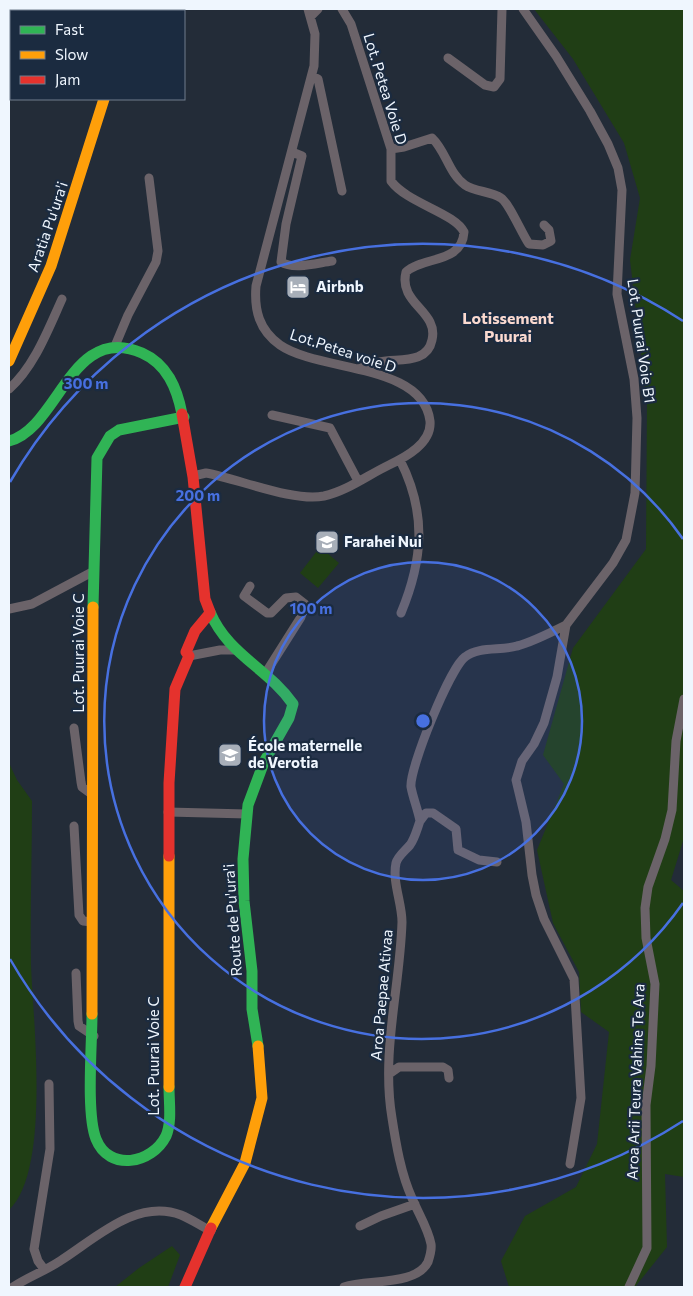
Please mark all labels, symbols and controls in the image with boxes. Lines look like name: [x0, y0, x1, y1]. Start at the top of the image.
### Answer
legend: [10, 10, 185, 100]
text: Fast: [55, 20, 84, 38]
street label: Lot. Petea Voie D: [360, 31, 411, 147]
text: Slow: [55, 45, 88, 63]
text: Jam: [55, 70, 80, 88]
street label: Aratia Pu'ura'i: [23, 179, 71, 274]
hotel icon: Airbnb: [285, 274, 311, 300]
place label: Airbnb: [316, 277, 364, 295]
street label: Lot. Puurai Voie B1: [624, 277, 660, 404]
district label: Lotissement Puurai: [462, 308, 554, 345]
street label: Lot.Petea voie D: [288, 324, 399, 376]
text: 300 m: [64, 374, 108, 392]
text: 200 m: [176, 486, 220, 504]
school or university icon: Farahei Nui: [314, 529, 340, 555]
place label: Farahei Nui: [344, 532, 422, 550]
street label: Lot. Puurai Voie C: [69, 593, 87, 713]
text: 100 m: [290, 599, 332, 617]
centre of rings: [414, 712, 432, 730]
place label: École maternelle de Verotia: [248, 736, 362, 771]
school or university icon: École maternelle de Verotia: [217, 742, 243, 768]
street label: Route de Pu'ura'i: [219, 863, 245, 977]
street label: Aroa Paepae Ativaa: [366, 929, 396, 1061]
street label: Aroa Arii Teura Vahine Te Ara: [623, 983, 647, 1180]
street label: Lot. Puurai Voie C: [144, 996, 162, 1116]

